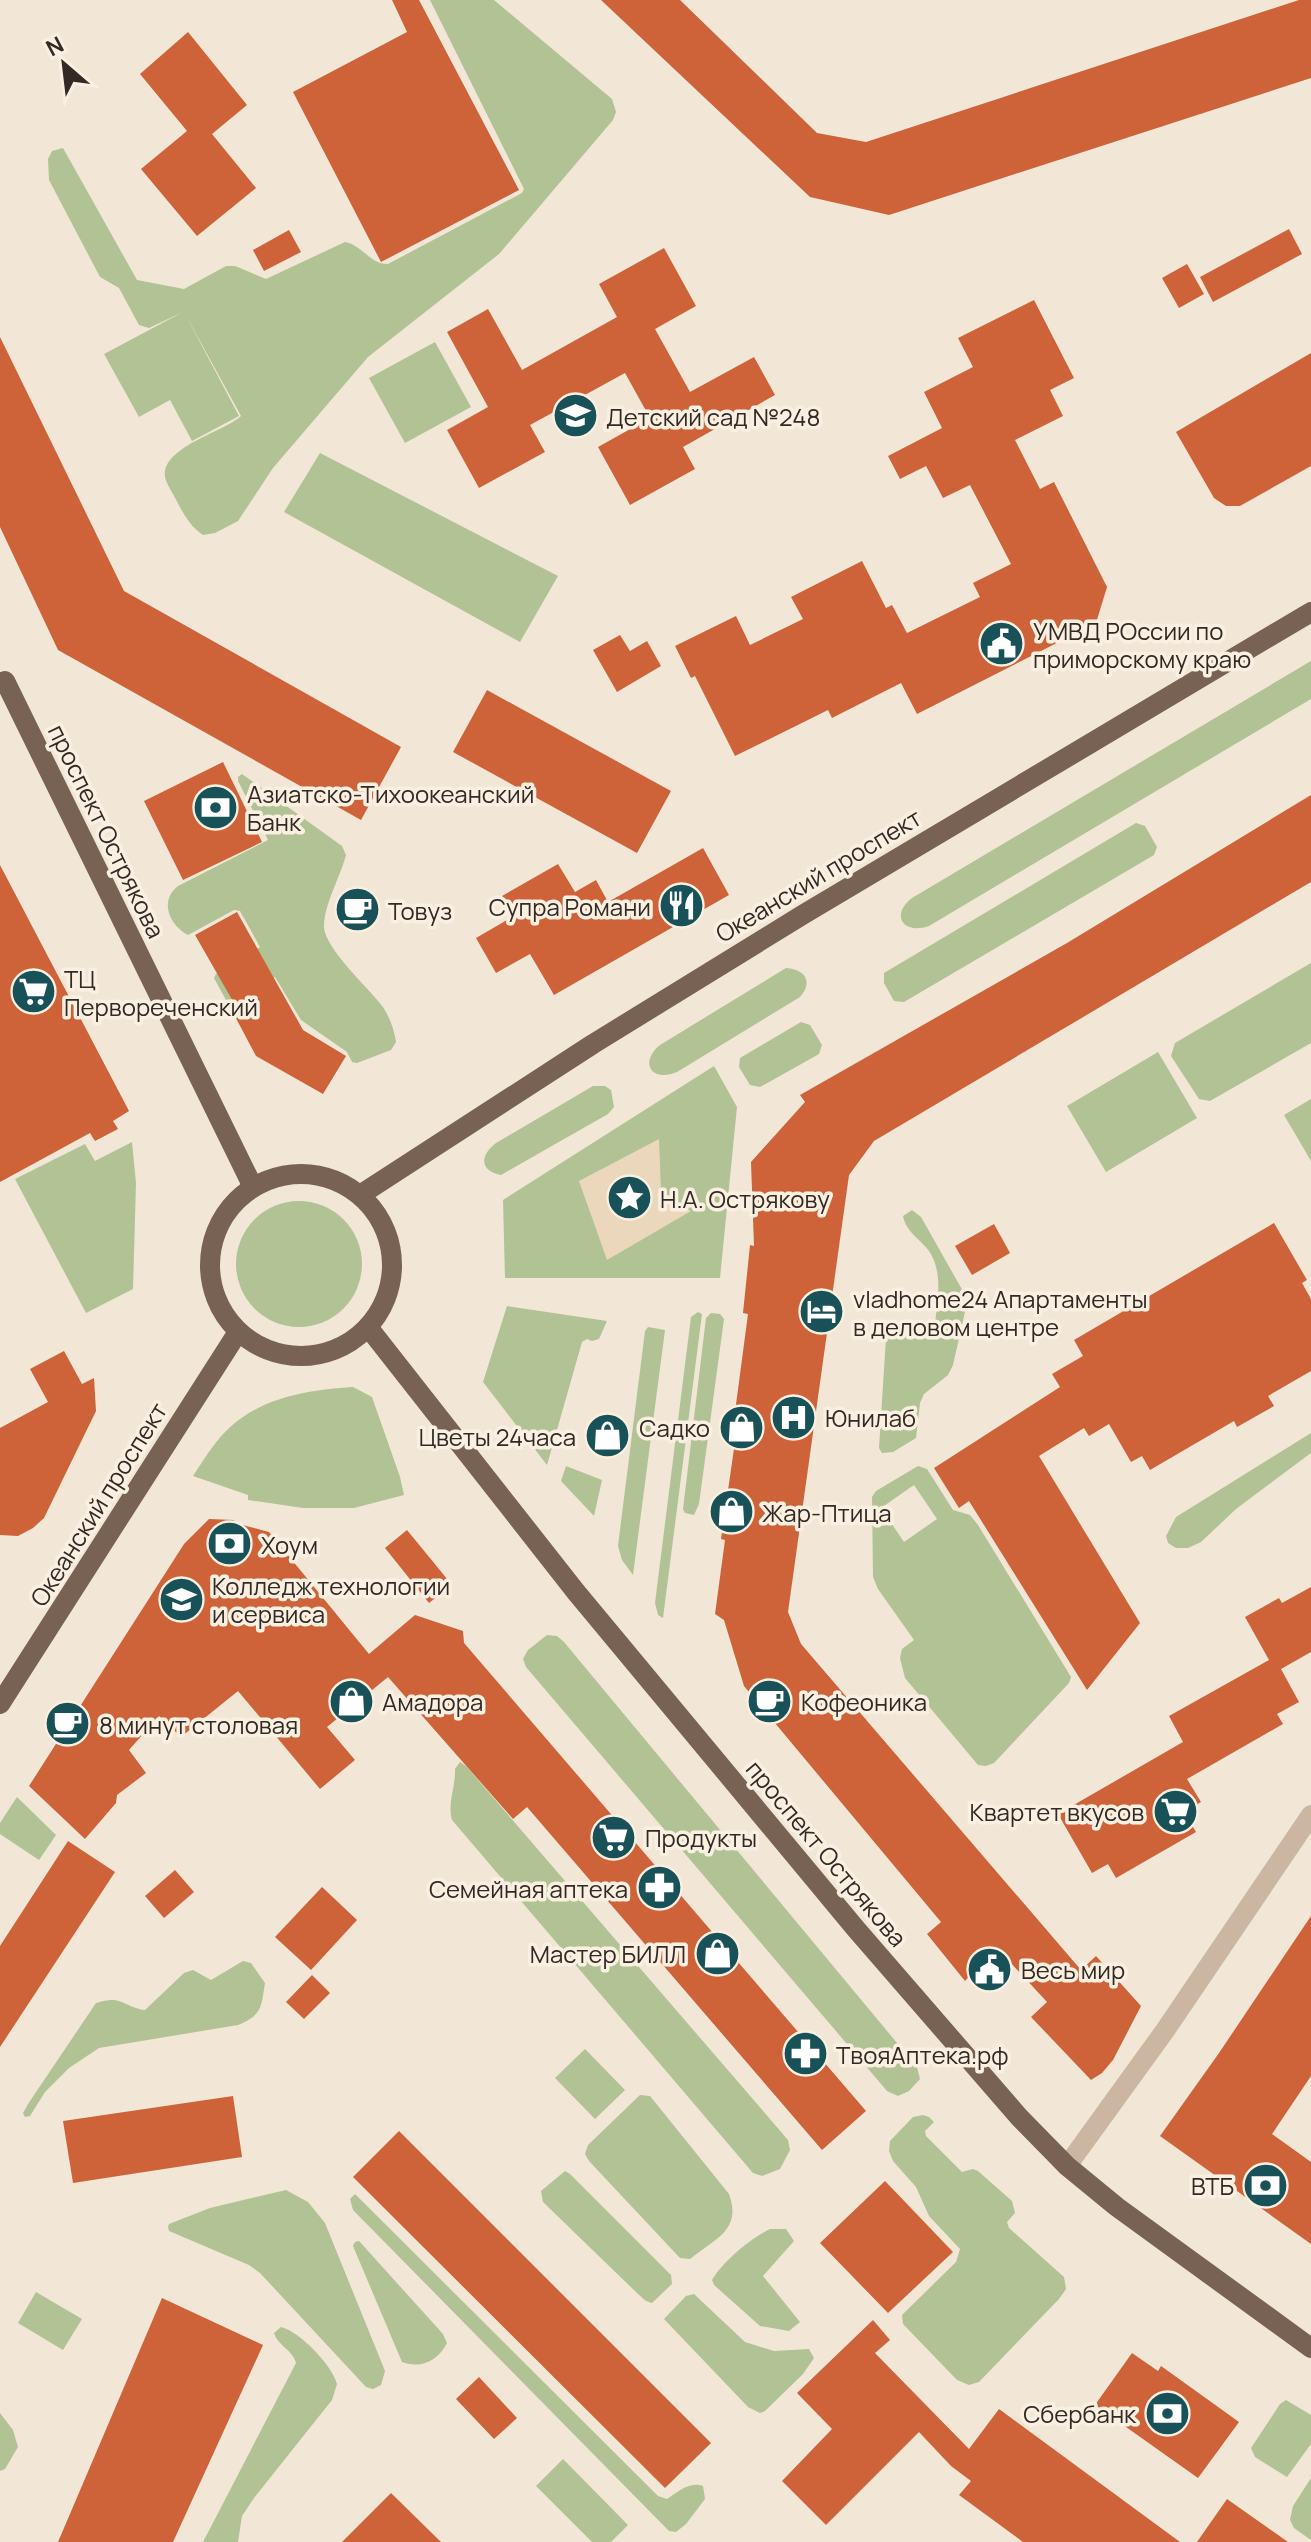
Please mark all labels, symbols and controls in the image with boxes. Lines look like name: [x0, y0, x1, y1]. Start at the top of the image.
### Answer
north arrow: [24, 24, 104, 104]
text: N: [41, 29, 69, 63]
school or university icon: Детский сад №248: [551, 392, 599, 440]
place label: Детский сад №248: [606, 400, 820, 433]
place label: УМВД РОссии по приморскому краю: [1033, 614, 1251, 675]
public building icon: УМВД РОссии по приморскому краю: [978, 620, 1026, 668]
street label: проспект Острякова: [41, 719, 173, 943]
place label: Азиатско-Тихоокеанский Банк: [247, 777, 534, 838]
bank icon: Азиатско-Тихоокеанский Банк: [192, 783, 240, 831]
street label: Океанский проспект: [709, 800, 927, 950]
restaurant icon: Супра Романи: [658, 882, 706, 930]
cafe icon: Товуз: [333, 886, 381, 934]
place label: Супра Романи: [489, 890, 651, 923]
place label: Товуз: [388, 894, 452, 927]
place label: ТЦ Первореченский: [64, 962, 258, 1023]
supermarket icon: ТЦ Первореченский: [9, 968, 57, 1016]
place icon: Н.А. Острякову: [605, 1174, 653, 1222]
place label: Н.А. Острякову: [660, 1182, 830, 1215]
place label: vladhome24 Апартаменты в деловом центре: [853, 1282, 1148, 1343]
hotel icon: vladhome24 Апартаменты в деловом центре: [798, 1288, 846, 1336]
hospital icon: Юнилаб: [770, 1393, 818, 1441]
street label: Океанский проспект: [22, 1396, 174, 1612]
place label: Юнилаб: [825, 1401, 916, 1434]
shop icon: Садко: [717, 1403, 765, 1451]
place label: Садко: [639, 1411, 710, 1444]
shop icon: Цветы 24часа: [583, 1412, 631, 1460]
place label: Цветы 24часа: [419, 1420, 576, 1453]
shop icon: Жар-Птица: [707, 1488, 755, 1536]
place label: Жар-Птица: [762, 1496, 892, 1529]
bank icon: Хоум: [206, 1520, 254, 1568]
place label: Хоум: [261, 1528, 318, 1561]
place label: Колледж технологии и сервиса: [212, 1569, 450, 1630]
school or university icon: Колледж технологии и сервиса: [157, 1575, 205, 1623]
shop icon: Амадора: [327, 1677, 375, 1725]
cafe icon: Кофеоника: [746, 1677, 794, 1725]
place label: Амадора: [382, 1685, 483, 1718]
place label: Кофеоника: [801, 1685, 927, 1718]
cafe icon: 8 минут столовая: [44, 1700, 92, 1748]
place label: 8 минут столовая: [99, 1708, 298, 1741]
street label: проспект Острякова: [739, 1753, 915, 1953]
supermarket icon: Квартет вкусов: [1151, 1787, 1199, 1835]
place label: Квартет вкусов: [969, 1795, 1144, 1828]
supermarket icon: Продукты: [590, 1813, 638, 1861]
place label: Продукты: [645, 1821, 757, 1854]
pharmacy icon: Семейная аптека: [635, 1864, 683, 1912]
place label: Семейная аптека: [429, 1872, 628, 1905]
shop icon: Мастер БИЛЛ: [693, 1929, 741, 1977]
place label: Мастер БИЛЛ: [530, 1937, 686, 1970]
public building icon: Весь мир: [966, 1945, 1014, 1993]
place label: Весь мир: [1021, 1953, 1125, 1986]
pharmacy icon: ТвояАптека.рф: [781, 2030, 829, 2078]
place label: ТвояАптека.рф: [836, 2038, 1008, 2071]
bank icon: ВТБ: [1241, 2161, 1289, 2209]
place label: ВТБ: [1191, 2169, 1234, 2202]
bank icon: Сбербанк: [1143, 2389, 1191, 2437]
place label: Сбербанк: [1023, 2397, 1137, 2430]

